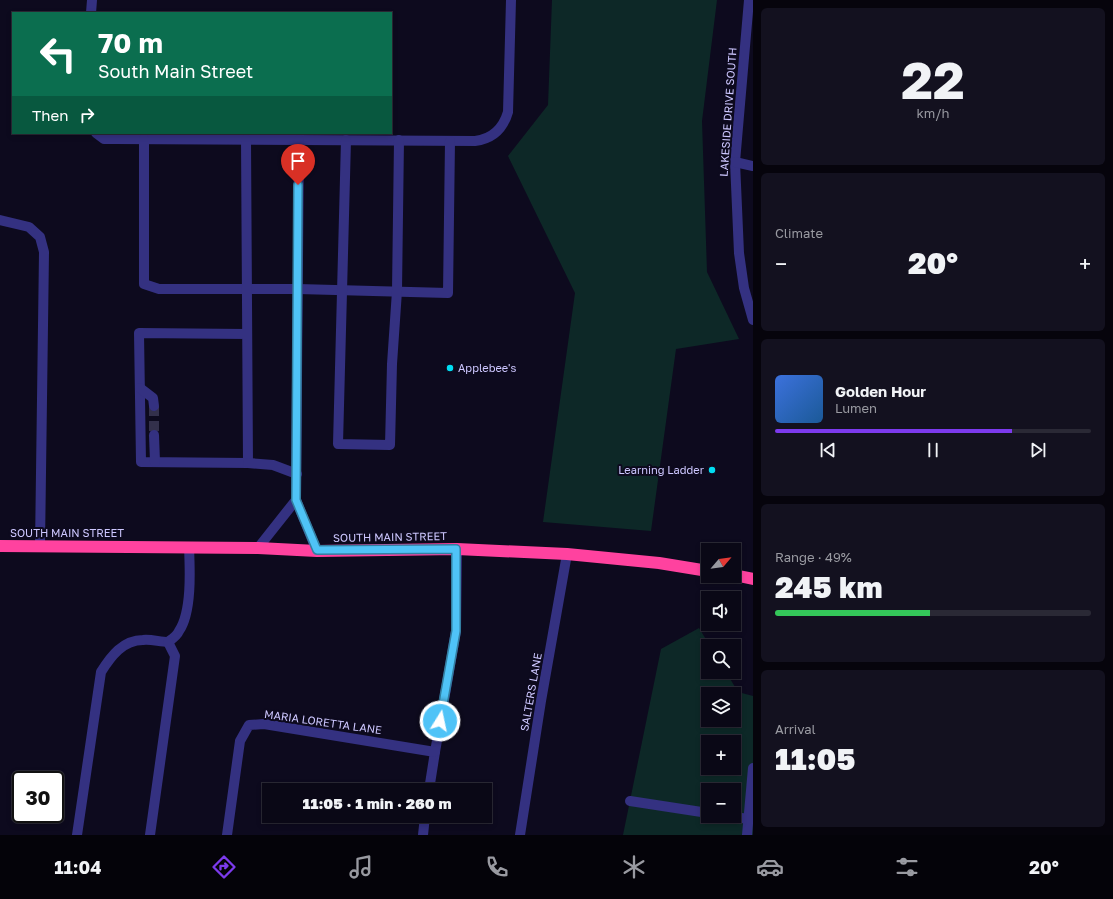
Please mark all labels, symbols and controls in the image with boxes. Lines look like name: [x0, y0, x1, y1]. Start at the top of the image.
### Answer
text: 70 m: [98, 26, 163, 59]
icon: left: [32, 28, 84, 80]
street label: LAKESIDE DRIVE SOUTH: [716, 47, 739, 177]
text: 22: [901, 48, 965, 110]
text: South Main Street: [98, 60, 253, 82]
icon: right: [76, 104, 98, 126]
text: km/h: [916, 105, 950, 121]
text: Then: [32, 106, 68, 124]
pin: [281, 144, 315, 185]
icon: arrive: [287, 150, 309, 172]
text: Climate: [775, 225, 823, 241]
text: 20°: [908, 245, 958, 281]
text: −: [775, 250, 787, 277]
text: +: [1079, 250, 1091, 277]
place label: Applebee's: [458, 361, 517, 374]
marker: Applebee's: [445, 363, 455, 373]
text: Golden Hour: [835, 382, 926, 400]
text: Lumen: [835, 400, 877, 416]
icon: previous: [817, 439, 839, 461]
icon: pause: [922, 439, 944, 461]
icon: next: [1027, 439, 1049, 461]
place label: Learning Ladder: [618, 463, 705, 476]
marker: Learning Ladder: [707, 465, 717, 475]
street label: SOUTH MAIN STREET: [10, 526, 124, 539]
street label: SOUTH MAIN STREET: [333, 529, 447, 544]
north arrow: [701, 543, 741, 583]
map controls: [701, 543, 741, 823]
text: Range · 49%: [775, 549, 852, 565]
text: 245 km: [775, 569, 883, 605]
button: sound: [701, 591, 741, 631]
button: search: [701, 639, 741, 679]
street label: SALTERS LANE: [517, 651, 544, 732]
button: layers: [701, 687, 741, 727]
position arrow: [419, 700, 461, 742]
street label: MARIA LORETTA LANE: [263, 707, 383, 736]
text: Arrival: [775, 721, 816, 737]
button: +: [701, 735, 741, 775]
text: 11:05: [775, 741, 855, 777]
speed limit sign: 30: [12, 771, 64, 823]
button: −: [701, 783, 741, 823]
text: 11:05 · 1 min · 260 m: [303, 794, 451, 812]
icon: directions: [210, 853, 238, 881]
icon: music: [347, 853, 375, 881]
icon: phone: [483, 853, 511, 881]
icon: climate: [620, 853, 648, 881]
icon: car: [756, 853, 784, 881]
icon: filters: [893, 853, 921, 881]
text: 11:04: [54, 856, 102, 878]
text: 20°: [1029, 856, 1059, 878]

